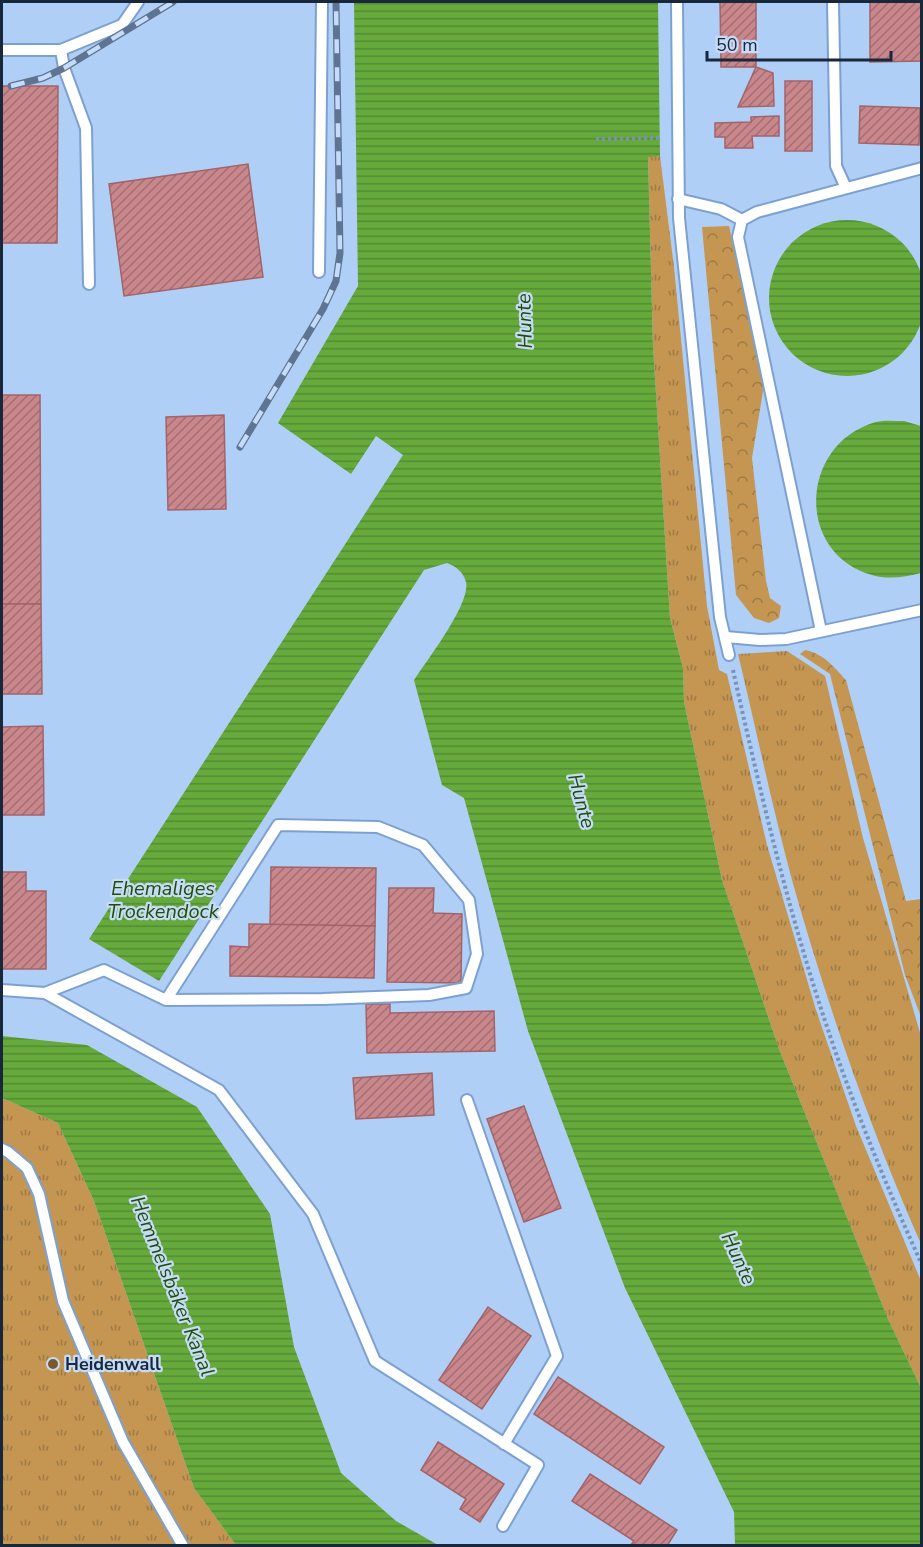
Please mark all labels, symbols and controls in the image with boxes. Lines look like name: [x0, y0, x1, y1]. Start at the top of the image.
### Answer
scale bar: [707, 24, 892, 62]
text: 50 m: [716, 33, 758, 57]
water label: Hunte: [510, 293, 539, 349]
water label: Hunte: [561, 771, 602, 832]
water label: Ehemaliges Trockendock: [107, 875, 220, 925]
water label: Hemmelsbäker Kanal: [124, 1192, 221, 1380]
water label: Hunte: [715, 1227, 763, 1289]
place label: Heidenwall: [65, 1352, 161, 1376]
marker: Heidenwall: [46, 1357, 60, 1371]

